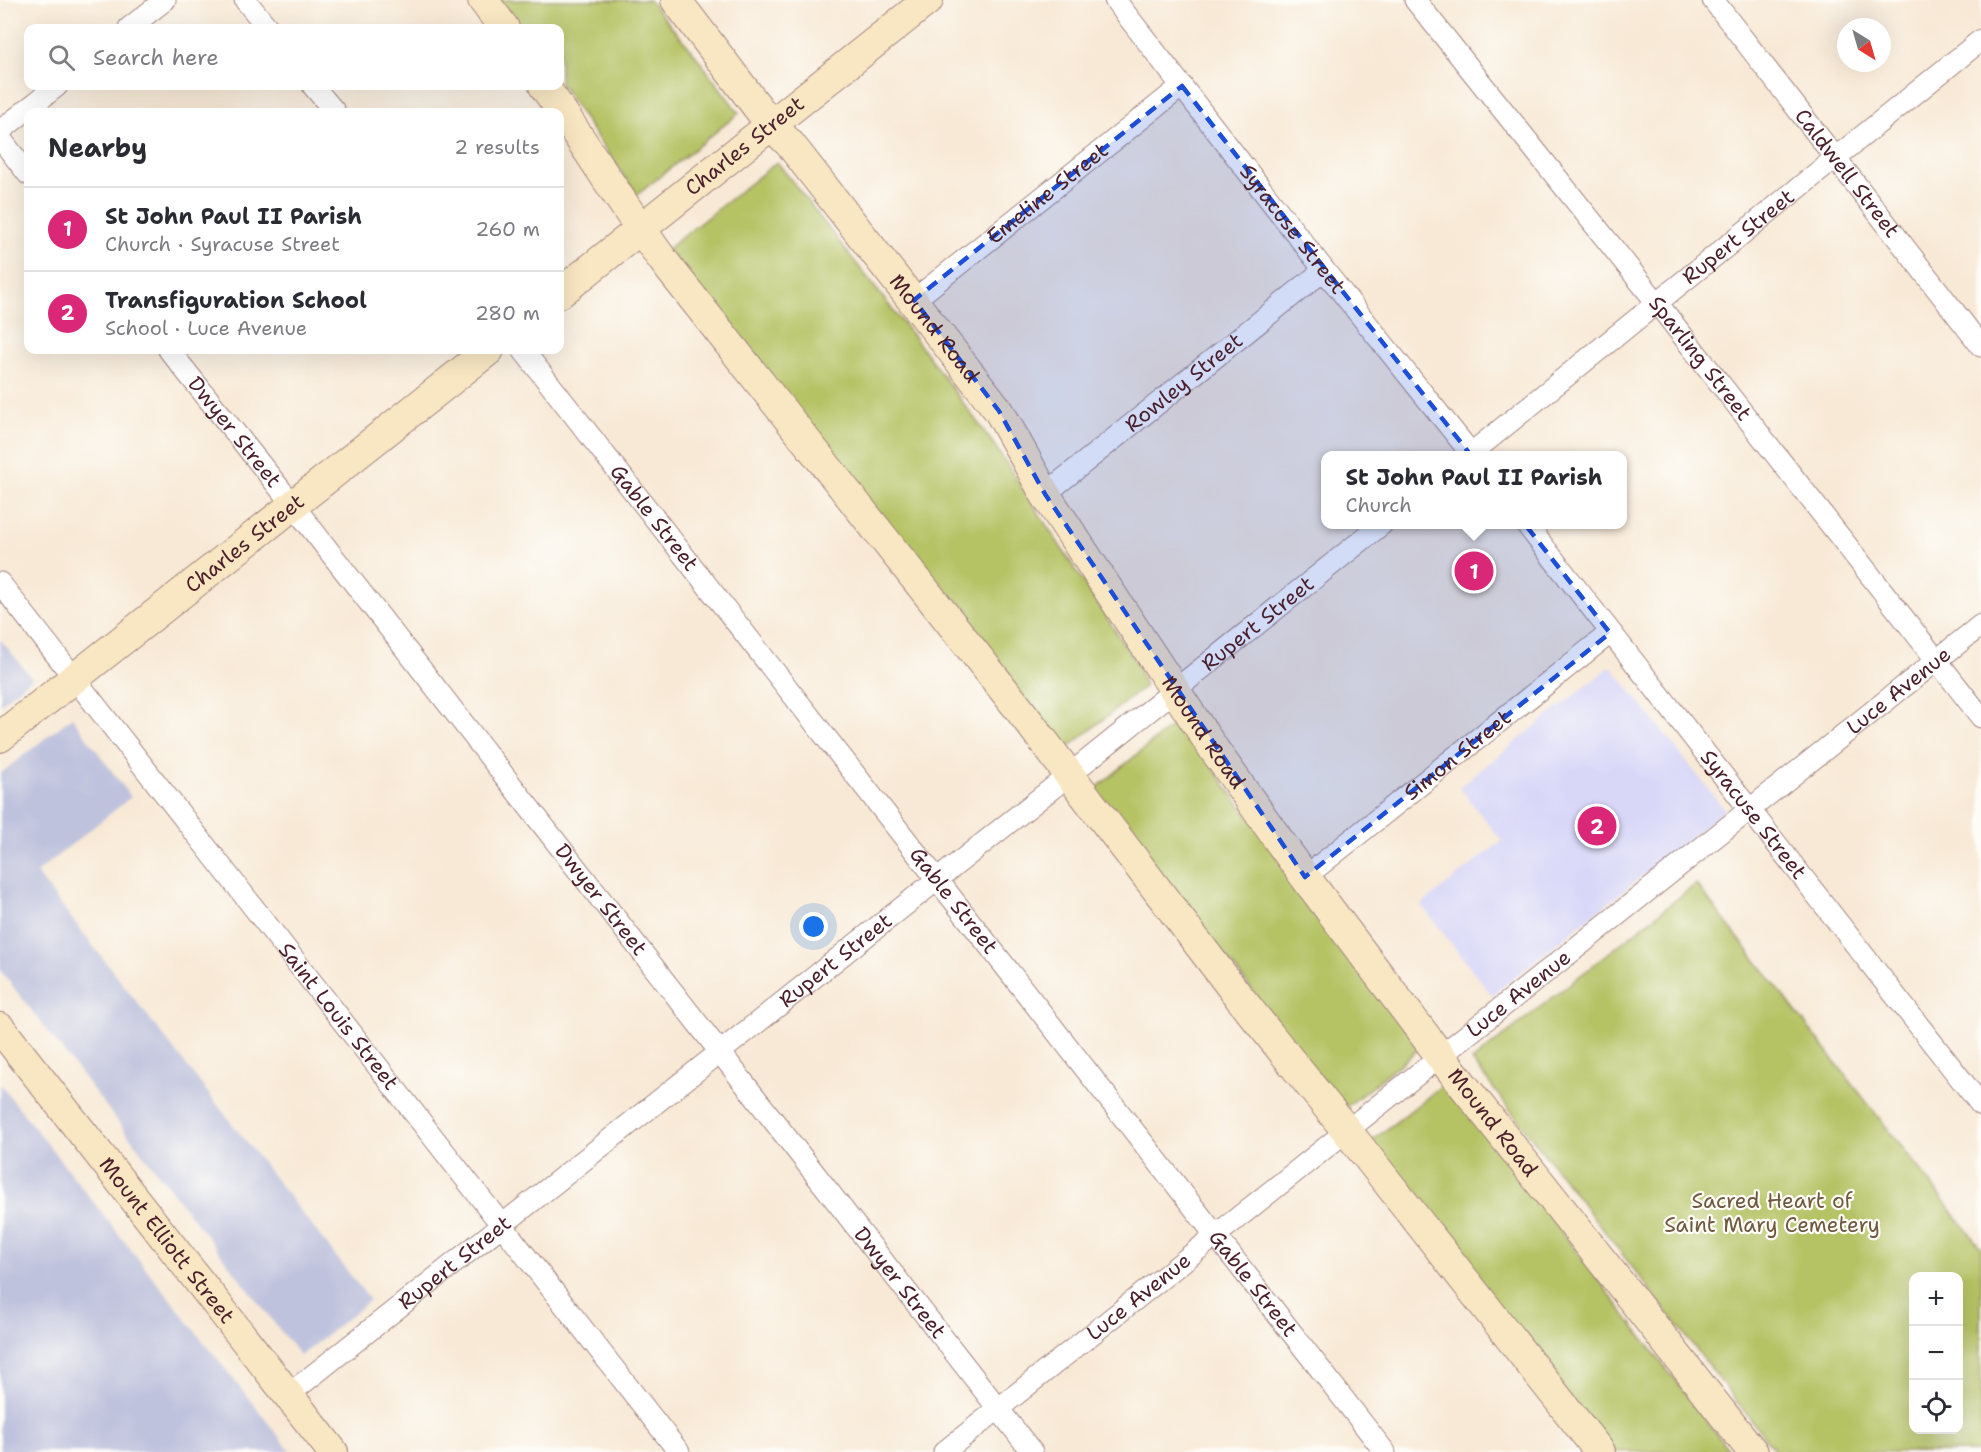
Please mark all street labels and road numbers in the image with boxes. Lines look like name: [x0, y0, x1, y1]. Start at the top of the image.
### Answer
street label: Charles Street: [679, 90, 810, 202]
street label: Caldwell Street: [1788, 103, 1906, 243]
street label: Emeline Street: [981, 136, 1114, 250]
street label: Syracuse Street: [1233, 159, 1352, 300]
street label: Rupert Street: [1676, 183, 1800, 291]
street label: Mound Road: [883, 268, 986, 389]
street label: Sparling Street: [1643, 290, 1758, 427]
street label: Rowley Street: [1119, 327, 1249, 438]
street label: Dwyer Street: [182, 371, 288, 493]
street label: Gable Street: [604, 459, 705, 577]
street label: Charles Street: [179, 487, 310, 599]
street label: Rupert Street: [1196, 570, 1320, 677]
street label: Luce Avenue: [1841, 640, 1957, 741]
street label: Mound Road: [1155, 670, 1252, 794]
street label: Simon Street: [1398, 704, 1517, 807]
street label: Syracuse Street: [1694, 744, 1813, 885]
street label: Dwyer Street: [548, 838, 653, 961]
street label: Gable Street: [903, 841, 1004, 960]
street label: Rupert Street: [773, 907, 898, 1014]
street label: Saint Louis Street: [272, 937, 405, 1096]
street label: Luce Avenue: [1461, 943, 1577, 1044]
street label: Mound Road: [1441, 1063, 1544, 1183]
street label: Mount Elliott Street: [93, 1151, 241, 1329]
street label: Rupert Street: [393, 1209, 517, 1316]
street label: Dwyer Street: [847, 1221, 952, 1344]
street label: Gable Street: [1203, 1224, 1304, 1343]
street label: Luce Avenue: [1081, 1247, 1197, 1347]

